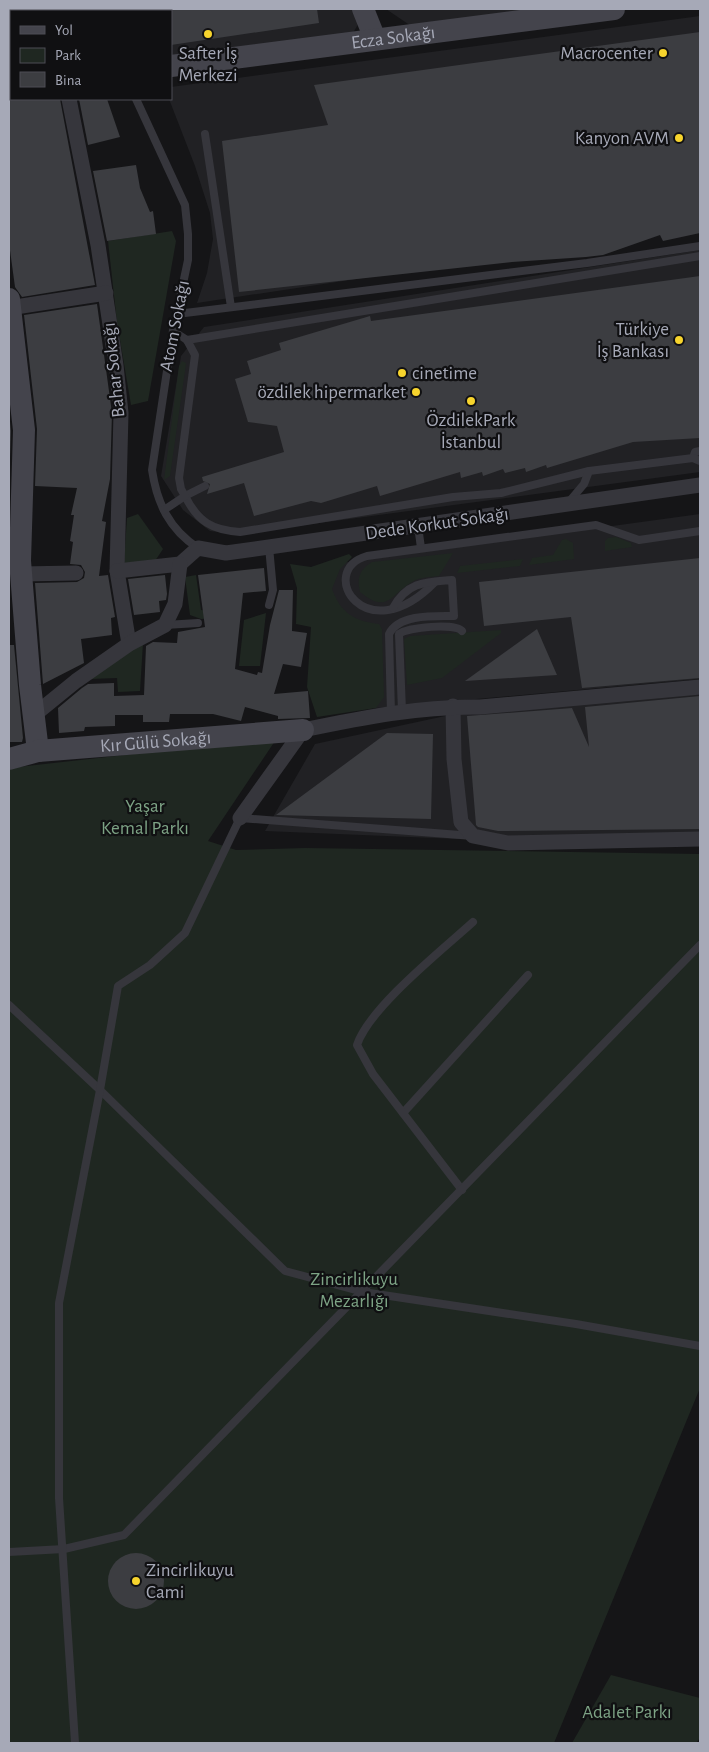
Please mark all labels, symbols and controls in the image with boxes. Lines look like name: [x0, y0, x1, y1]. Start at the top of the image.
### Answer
legend: [10, 10, 172, 100]
text: Yol: [55, 23, 73, 38]
street label: Ecza Sokağı: [350, 23, 436, 52]
marker: Safter İş Merkezi: [202, 28, 214, 40]
place label: Safter İş Merkezi: [178, 43, 238, 85]
place label: Macrocenter: [560, 44, 653, 63]
marker: Macrocenter: [657, 47, 669, 59]
text: Park: [55, 48, 81, 63]
text: Bina: [55, 73, 81, 88]
place label: Kanyon AVM: [575, 129, 669, 148]
marker: Kanyon AVM: [673, 132, 685, 144]
street label: Atom Sokağı: [157, 279, 193, 373]
place label: Türkiye İş Bankası: [597, 320, 669, 361]
street label: Bahar Sokağı: [100, 321, 128, 419]
marker: Türkiye İş Bankası: [673, 334, 685, 346]
place label: cinetime: [412, 364, 477, 383]
marker: cinetime: [396, 367, 408, 379]
place label: özdilek hipermarket: [258, 383, 406, 402]
marker: özdilek hipermarket: [410, 386, 422, 398]
marker: ÖzdilekPark İstanbul: [465, 395, 477, 407]
place label: ÖzdilekPark İstanbul: [427, 410, 516, 452]
street label: Dede Korkut Sokağı: [364, 505, 510, 543]
street label: Kır Gülü Sokağı: [99, 728, 212, 756]
park label: Yaşar Kemal Parkı: [101, 797, 189, 838]
park label: Zincirlikuyu Mezarlığı: [310, 1270, 398, 1311]
place label: Zincirlikuyu Cami: [146, 1561, 234, 1602]
marker: Zincirlikuyu Cami: [130, 1575, 142, 1587]
park label: Adalet Parkı: [582, 1703, 672, 1722]

